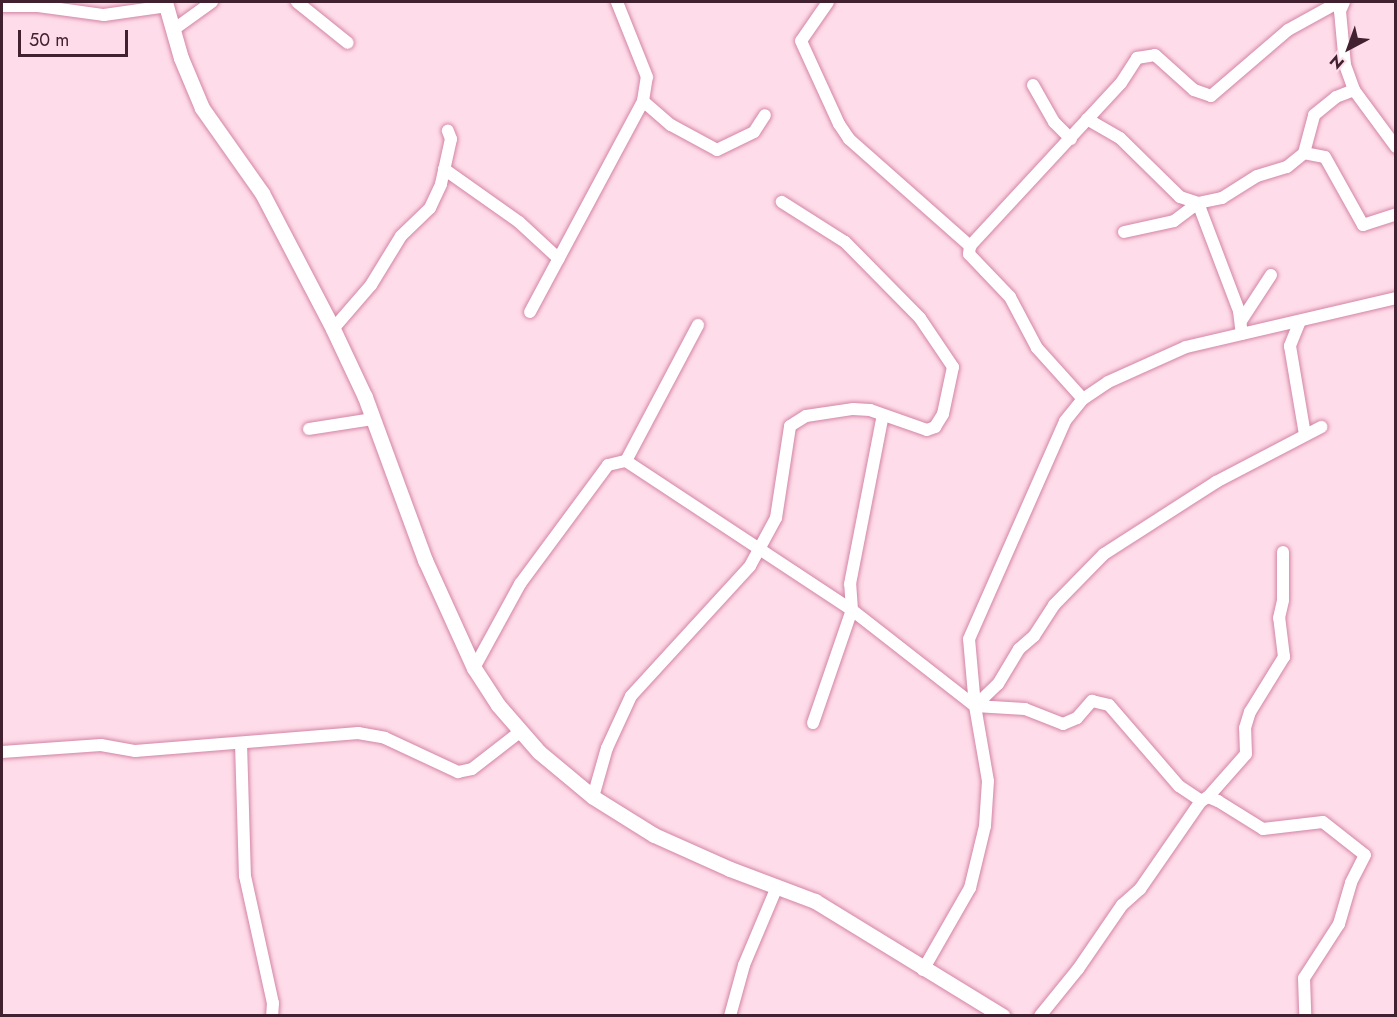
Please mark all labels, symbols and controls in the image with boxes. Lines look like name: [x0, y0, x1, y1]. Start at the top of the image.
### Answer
scale bar: [21, 18, 130, 56]
north arrow: [1319, 18, 1379, 78]
text: 50 m: [29, 27, 69, 53]
text: N: [1325, 49, 1349, 75]

